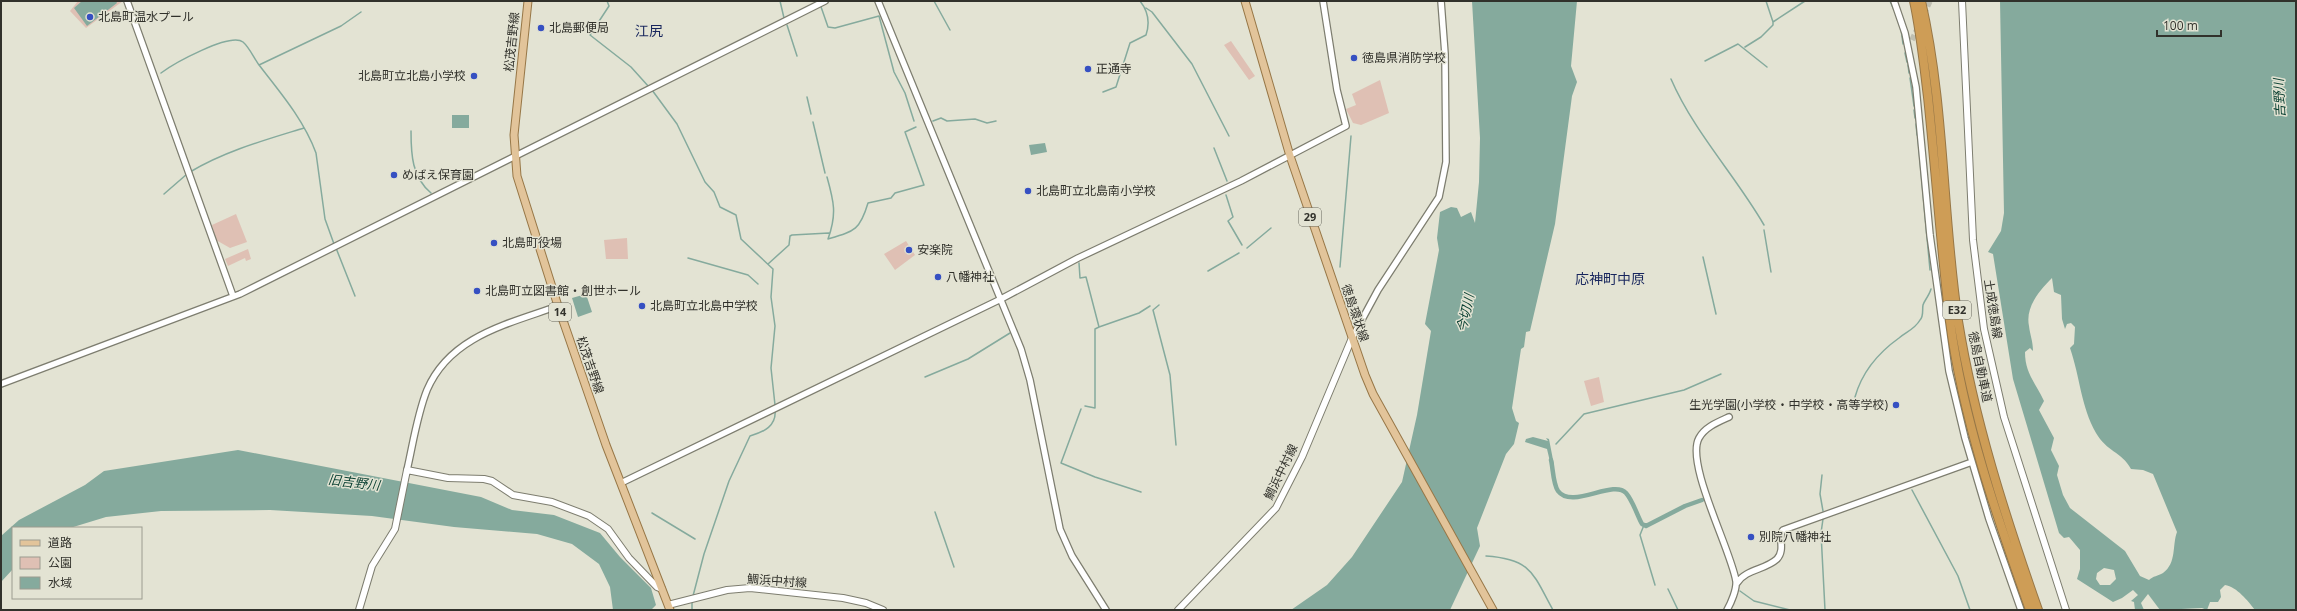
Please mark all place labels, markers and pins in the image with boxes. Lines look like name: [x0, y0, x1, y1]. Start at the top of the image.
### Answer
place label: 北島町温水プール: [98, 8, 194, 25]
marker: 北島町温水プール: [85, 12, 95, 22]
place label: 北島郵便局: [549, 19, 609, 36]
marker: 北島郵便局: [536, 23, 546, 33]
place label: 徳島県消防学校: [1362, 49, 1446, 66]
marker: 徳島県消防学校: [1349, 53, 1359, 63]
place label: 正通寺: [1096, 60, 1132, 77]
marker: 正通寺: [1083, 64, 1093, 74]
place label: 北島町立北島小学校: [358, 67, 466, 84]
marker: 北島町立北島小学校: [469, 71, 479, 81]
place label: めばえ保育園: [402, 166, 474, 183]
marker: めばえ保育園: [389, 170, 399, 180]
place label: 北島町立北島南小学校: [1036, 182, 1156, 199]
marker: 北島町立北島南小学校: [1023, 186, 1033, 196]
place label: 北島町役場: [502, 234, 562, 251]
marker: 北島町役場: [489, 238, 499, 248]
place label: 安楽院: [917, 241, 953, 258]
marker: 安楽院: [904, 245, 914, 255]
place label: 八幡神社: [946, 268, 994, 285]
marker: 八幡神社: [933, 272, 943, 282]
place label: 北島町立図書館・創世ホール: [485, 282, 641, 299]
marker: 北島町立図書館・創世ホール: [472, 286, 482, 296]
place label: 北島町立北島中学校: [650, 297, 758, 314]
marker: 北島町立北島中学校: [637, 301, 647, 311]
place label: 生光学園(小学校・中学校・高等学校): [1689, 396, 1888, 413]
marker: 生光学園(小学校・中学校・高等学校): [1891, 400, 1901, 410]
place label: 別院八幡神社: [1759, 528, 1831, 545]
marker: 別院八幡神社: [1746, 532, 1756, 542]

